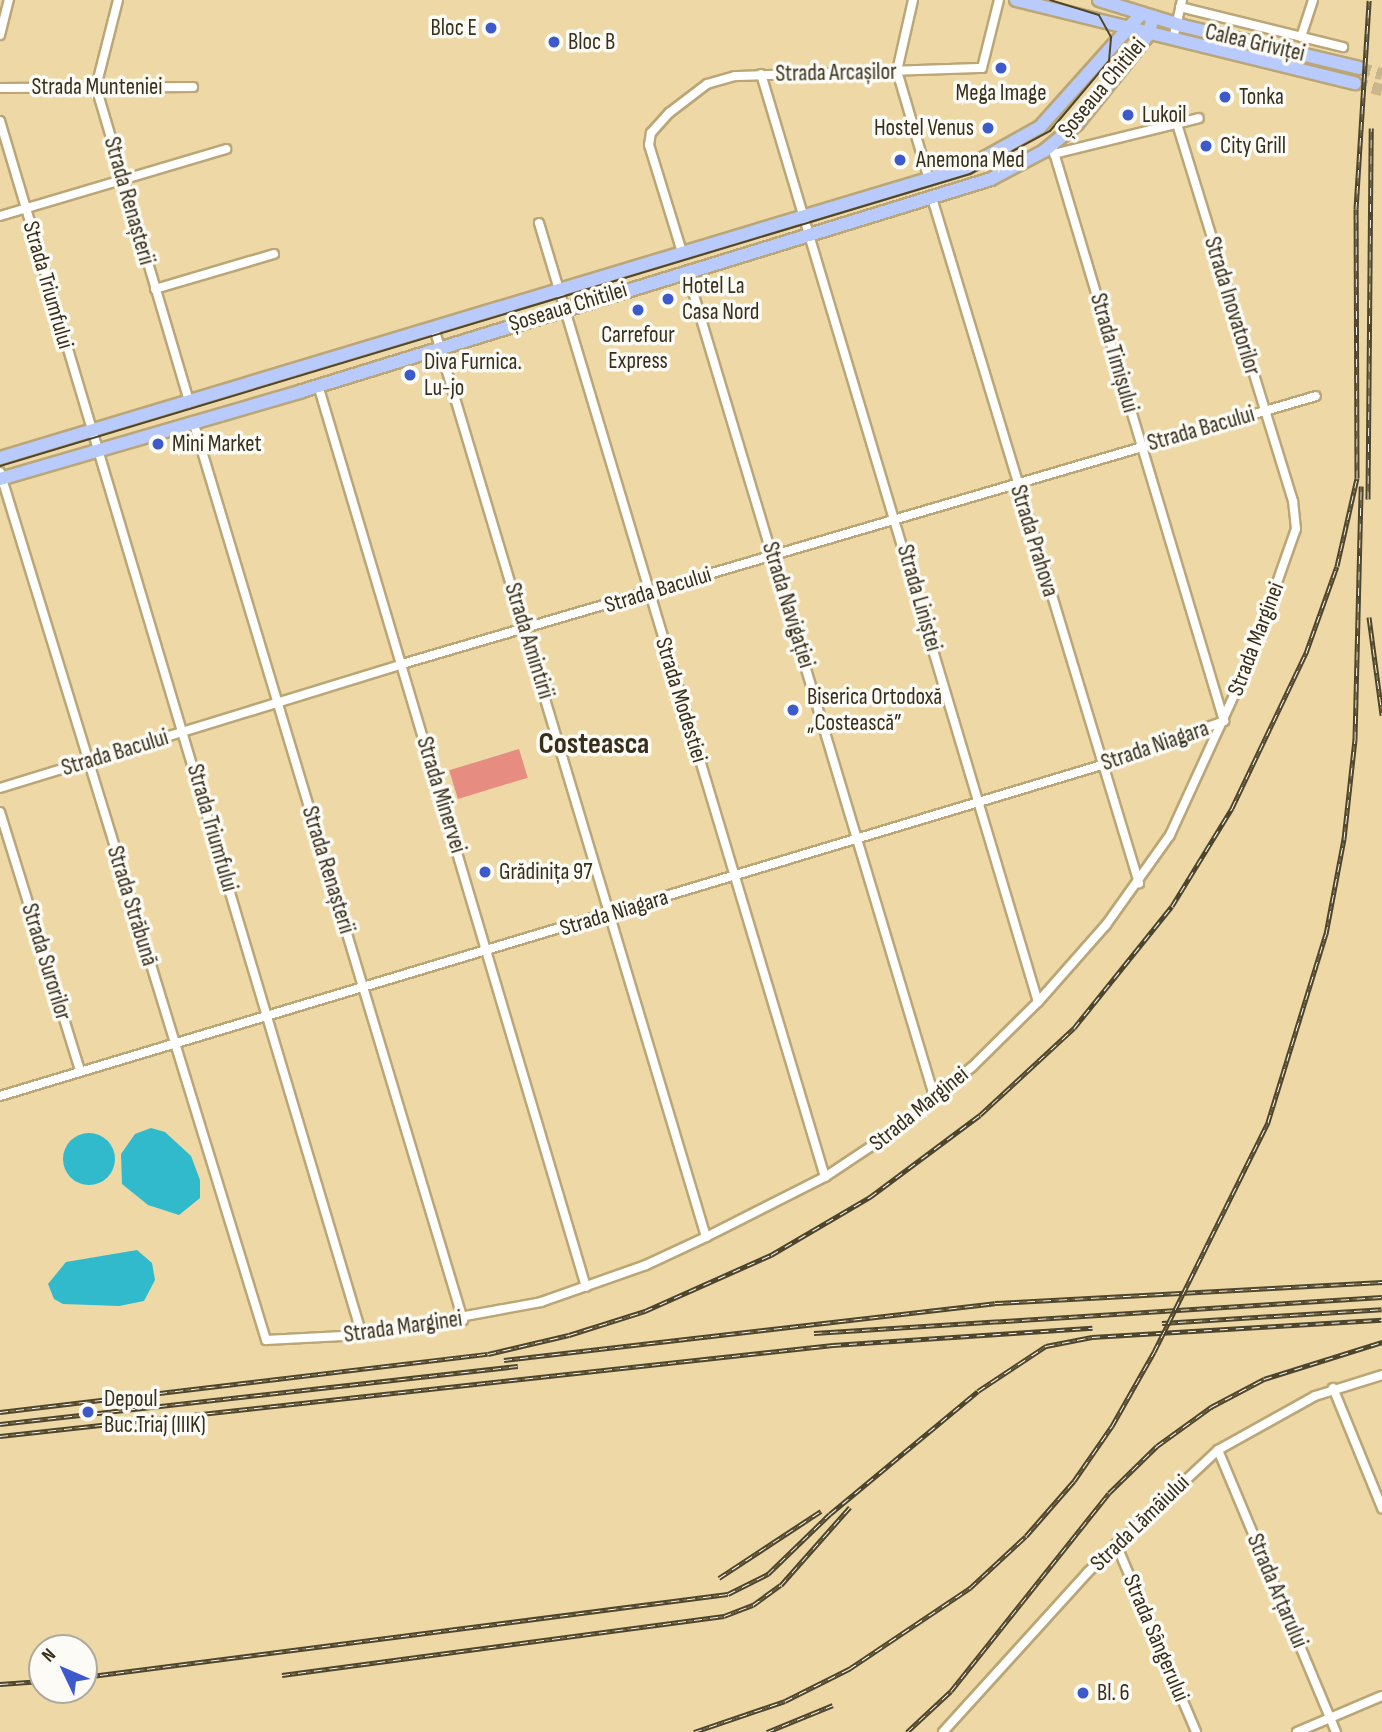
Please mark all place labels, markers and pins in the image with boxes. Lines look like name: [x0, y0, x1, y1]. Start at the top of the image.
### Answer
place label: Bloc E: [431, 14, 477, 42]
marker: Bloc E: [483, 20, 499, 36]
place label: Bloc B: [568, 28, 615, 56]
marker: Bloc B: [546, 34, 562, 50]
marker: Mega Image: [993, 60, 1009, 76]
place label: Mega Image: [956, 79, 1046, 107]
place label: Tonka: [1239, 83, 1284, 111]
marker: Tonka: [1217, 89, 1233, 105]
place label: Lukoil: [1142, 101, 1187, 129]
marker: Lukoil: [1120, 107, 1136, 123]
place label: Hostel Venus: [874, 114, 974, 142]
marker: Hostel Venus: [980, 120, 996, 136]
place label: City Grill: [1220, 132, 1286, 160]
marker: City Grill: [1198, 138, 1214, 154]
place label: Anemona Med: [916, 146, 1025, 174]
marker: Anemona Med: [890, 150, 910, 170]
place label: Hotel La Casa Nord: [682, 272, 759, 326]
marker: Hotel La Casa Nord: [660, 291, 676, 307]
marker: Carrefour Express: [630, 302, 646, 318]
place label: Carrefour Express: [601, 321, 675, 375]
place label: Diva Furnica. Lu-jo: [424, 348, 522, 402]
marker: Diva Furnica. Lu-jo: [402, 367, 418, 383]
place label: Mini Market: [172, 430, 261, 458]
marker: Mini Market: [150, 436, 166, 452]
place label: Biserica Ortodoxă „Costească”: [807, 683, 942, 737]
marker: Biserica Ortodoxă „Costească”: [785, 702, 801, 718]
place label: Grădinița 97: [499, 858, 592, 886]
marker: Grădinița 97: [477, 864, 493, 880]
place label: Depoul Buc.Triaj (IIIK): [104, 1385, 206, 1439]
marker: Depoul Buc.Triaj (IIIK): [78, 1402, 98, 1422]
place label: Bl. 6: [1097, 1679, 1130, 1707]
marker: Bl. 6: [1075, 1685, 1091, 1701]

